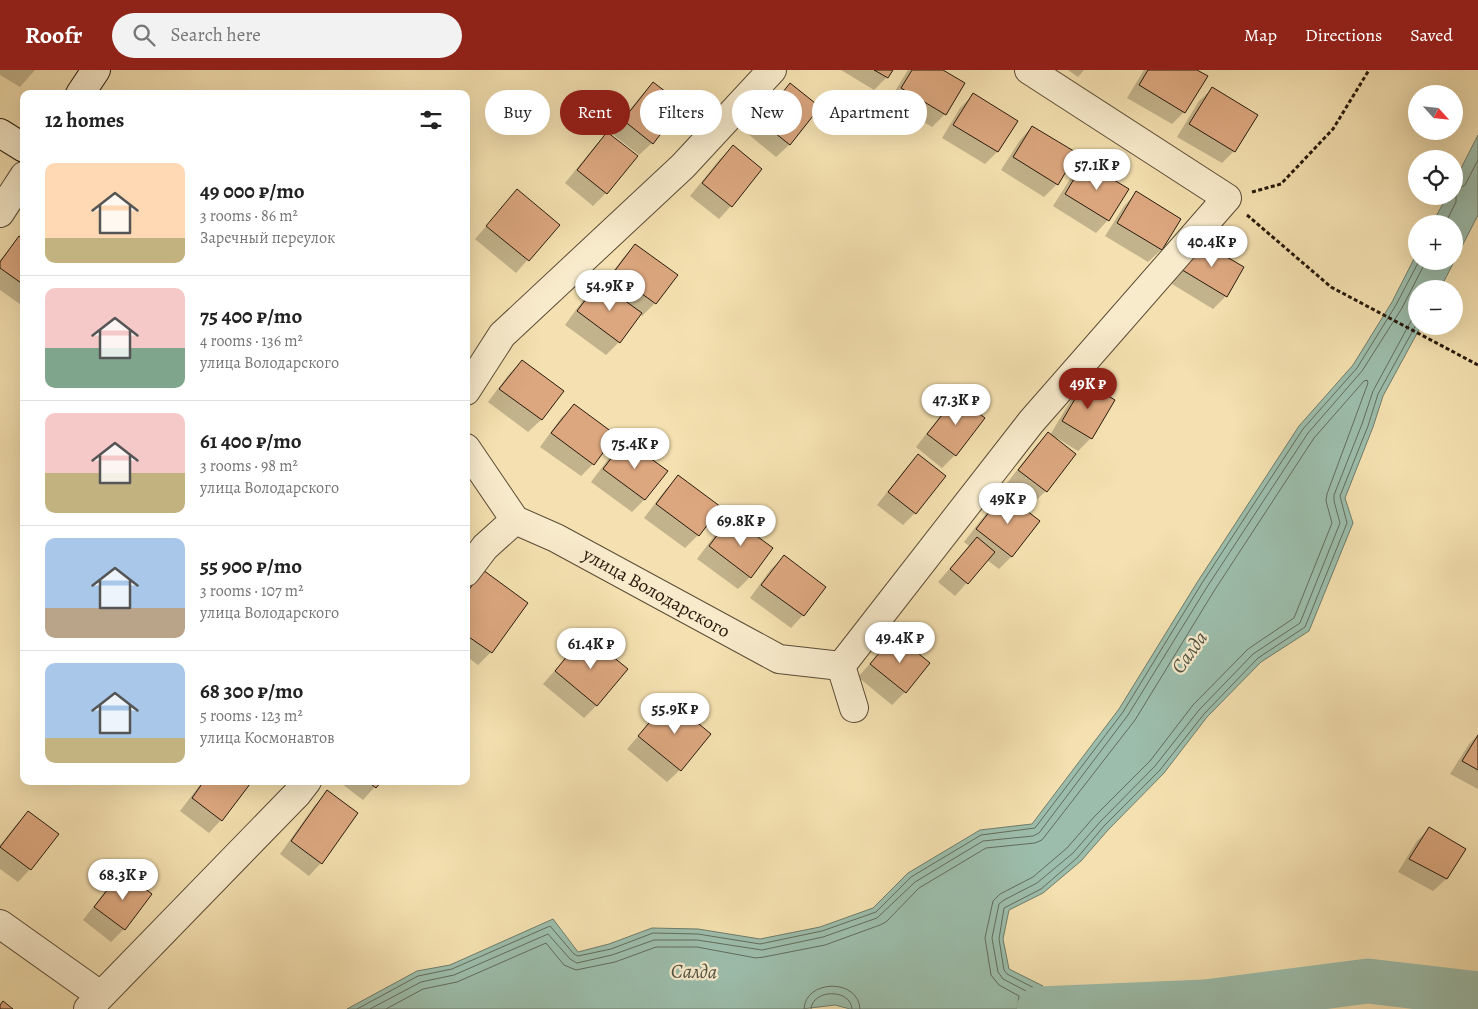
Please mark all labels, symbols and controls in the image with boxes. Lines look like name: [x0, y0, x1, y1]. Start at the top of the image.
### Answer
search box: [112, 13, 462, 58]
text: Roofr: [25, 19, 82, 51]
icon: search: [130, 21, 158, 49]
text: Search here: [170, 22, 261, 48]
text: Map: [1244, 23, 1277, 47]
text: Directions: [1305, 23, 1382, 47]
text: Saved: [1410, 23, 1453, 47]
north arrow: [1408, 85, 1462, 140]
map controls: [1408, 85, 1463, 335]
chip: Buy: [485, 90, 550, 135]
chip: Rent: [560, 90, 630, 135]
chip: Filters: [640, 90, 722, 135]
chip: New: [732, 90, 802, 135]
chip: Apartment: [812, 90, 927, 135]
text: 12 homes: [45, 106, 124, 134]
icon: filters: [417, 106, 445, 134]
pin: 57.1K ₽: [1051, 148, 1143, 191]
button: locate: [1408, 150, 1463, 205]
text: 57.1K ₽: [1074, 154, 1120, 176]
text: 49 000 ₽/mo: [200, 177, 305, 205]
icon: home: [85, 183, 145, 243]
text: 3 rooms · 86 m²: [200, 205, 298, 227]
button: +: [1408, 215, 1463, 270]
pin: 40.4K ₽: [1166, 226, 1258, 268]
text: Заречный переулок: [200, 227, 335, 249]
text: 40.4K ₽: [1188, 231, 1236, 253]
pin: 54.9K ₽: [564, 270, 656, 312]
text: 54.9K ₽: [586, 275, 634, 297]
button: −: [1408, 280, 1463, 335]
text: 75 400 ₽/mo: [200, 302, 302, 330]
icon: home: [85, 308, 145, 368]
text: 4 rooms · 136 m²: [200, 330, 303, 352]
text: улица Володарского: [200, 352, 339, 374]
pin: 49K ₽: [1053, 368, 1123, 410]
text: 49K ₽: [1070, 373, 1106, 395]
pin: 47.3K ₽: [910, 384, 1002, 426]
text: 47.3K ₽: [932, 389, 980, 411]
text: 61 400 ₽/mo: [200, 427, 302, 455]
pin: 75.4K ₽: [589, 428, 681, 470]
icon: home: [85, 433, 145, 493]
text: 75.4K ₽: [611, 433, 659, 455]
text: 3 rooms · 98 m²: [200, 455, 298, 477]
text: улица Володарского: [200, 477, 339, 499]
pin: 49K ₽: [973, 482, 1043, 525]
text: 49K ₽: [990, 488, 1026, 510]
pin: 69.8K ₽: [695, 504, 787, 547]
text: 69.8K ₽: [717, 510, 765, 532]
street label: улица Володарского: [577, 541, 735, 644]
text: 55 900 ₽/mo: [200, 552, 302, 580]
icon: home: [85, 558, 145, 618]
text: 3 rooms · 107 m²: [200, 580, 303, 602]
text: улица Володарского: [200, 602, 339, 624]
pin: 49.4K ₽: [854, 622, 946, 664]
water label: Салда: [1165, 626, 1214, 679]
text: 49.4K ₽: [876, 627, 924, 649]
pin: 61.4K ₽: [545, 628, 637, 670]
text: 61.4K ₽: [568, 633, 614, 655]
text: 68 300 ₽/mo: [200, 677, 303, 705]
icon: home: [85, 683, 145, 743]
pin: 55.9K ₽: [629, 692, 721, 735]
text: 55.9K ₽: [652, 698, 698, 720]
text: 5 rooms · 123 m²: [200, 705, 303, 727]
text: улица Космонавтов: [200, 727, 335, 749]
pin: 68.3K ₽: [77, 858, 169, 901]
text: 68.3K ₽: [99, 864, 147, 886]
water label: Салда: [671, 958, 717, 985]

